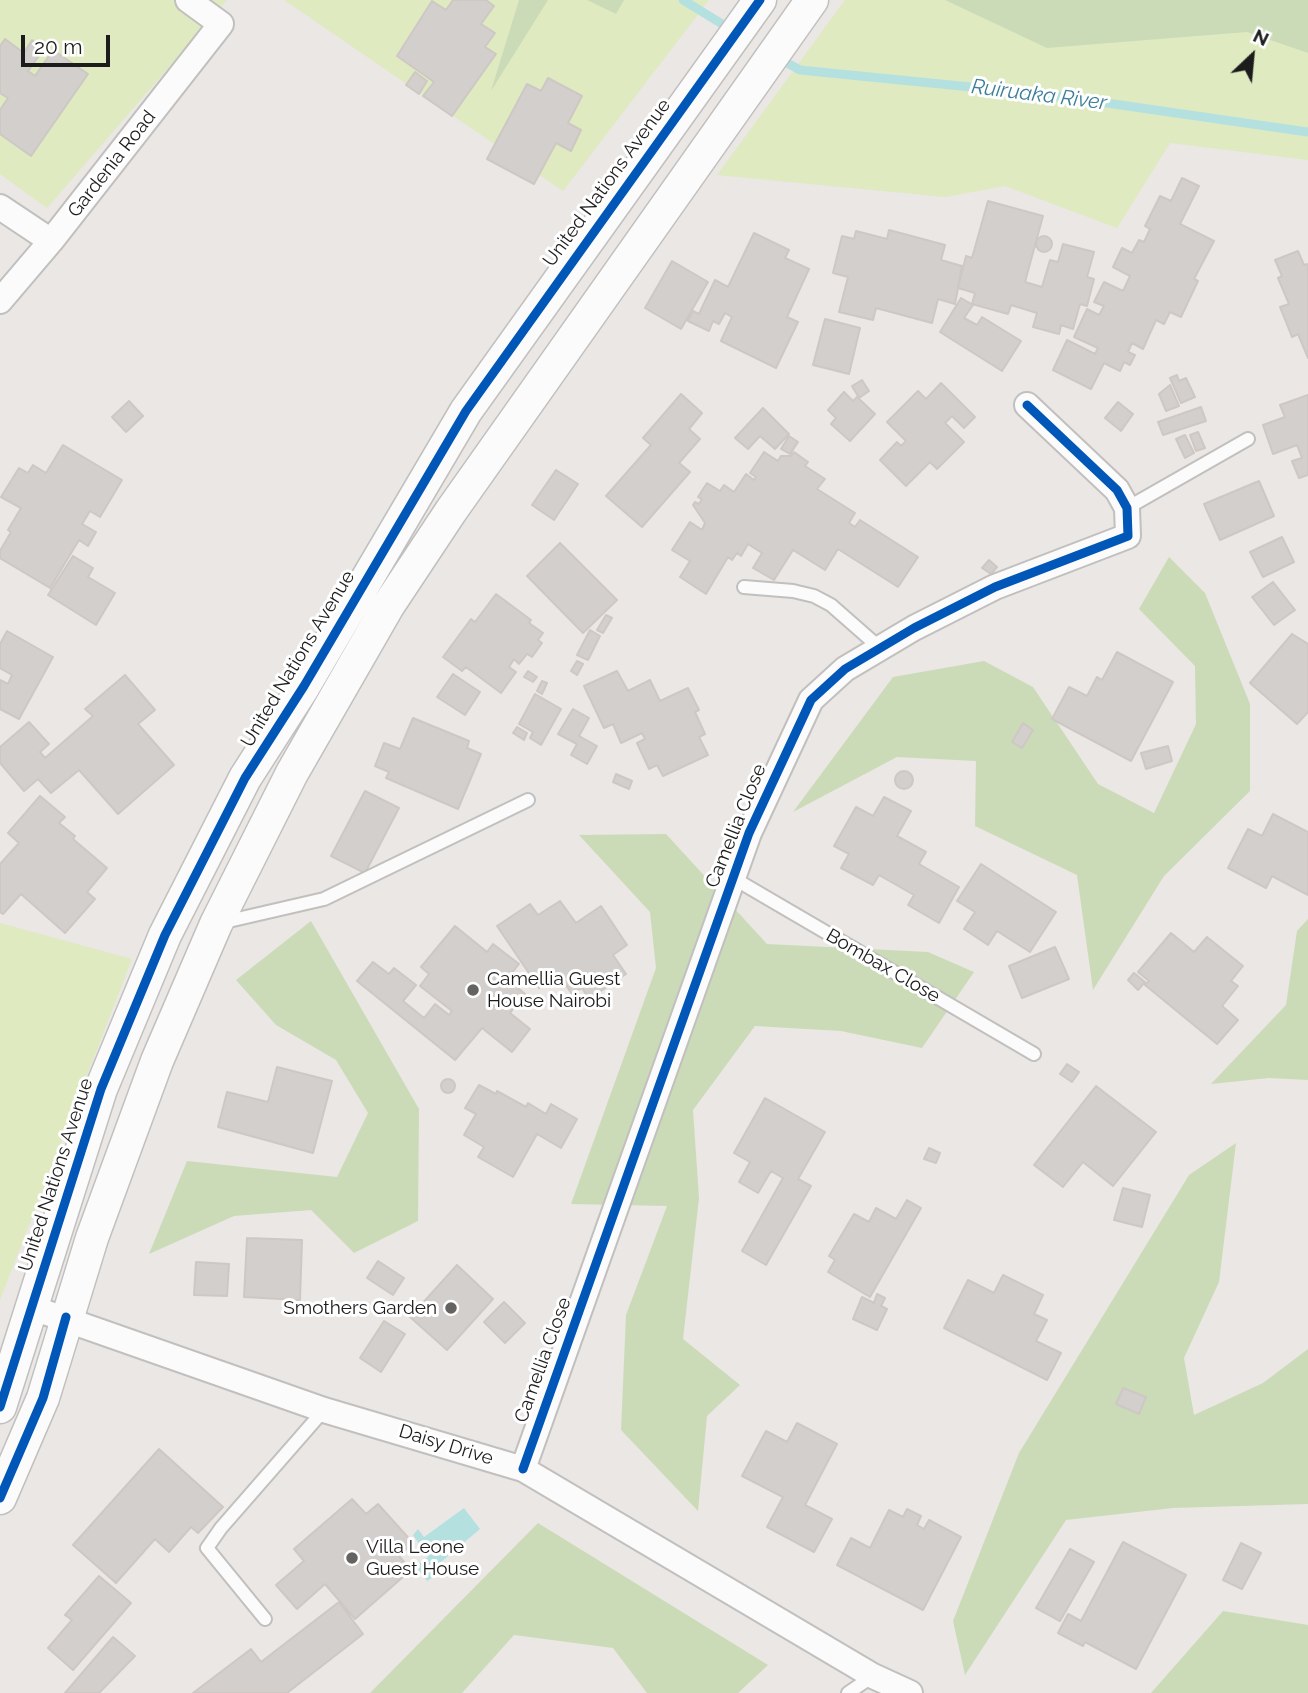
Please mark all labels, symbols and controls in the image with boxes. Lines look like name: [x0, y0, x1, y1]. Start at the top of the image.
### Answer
scale bar: [24, 21, 114, 65]
north arrow: [1217, 21, 1287, 91]
text: N: [1250, 24, 1273, 50]
text: 20 m: [34, 34, 82, 59]
water label: Ruiruaka River: [970, 74, 1108, 116]
street label: United Nations Avenue: [538, 95, 676, 271]
street label: Gardenia Road: [63, 106, 161, 222]
street label: United Nations Avenue: [236, 567, 360, 751]
street label: Camellia Close: [701, 761, 771, 891]
street label: Bombax Close: [822, 924, 944, 1008]
place label: Camellia Guest House Nairobi: [487, 968, 620, 1012]
marker: Camellia Guest House Nairobi: [465, 982, 481, 998]
street label: United Nations Avenue: [14, 1075, 98, 1275]
street label: Camellia Close: [510, 1294, 576, 1426]
place label: Smothers Garden: [283, 1297, 437, 1319]
marker: Smothers Garden: [443, 1300, 459, 1316]
street label: Daisy Drive: [396, 1420, 496, 1470]
place label: Villa Leone Guest House: [366, 1536, 479, 1580]
marker: Villa Leone Guest House: [344, 1550, 360, 1566]

